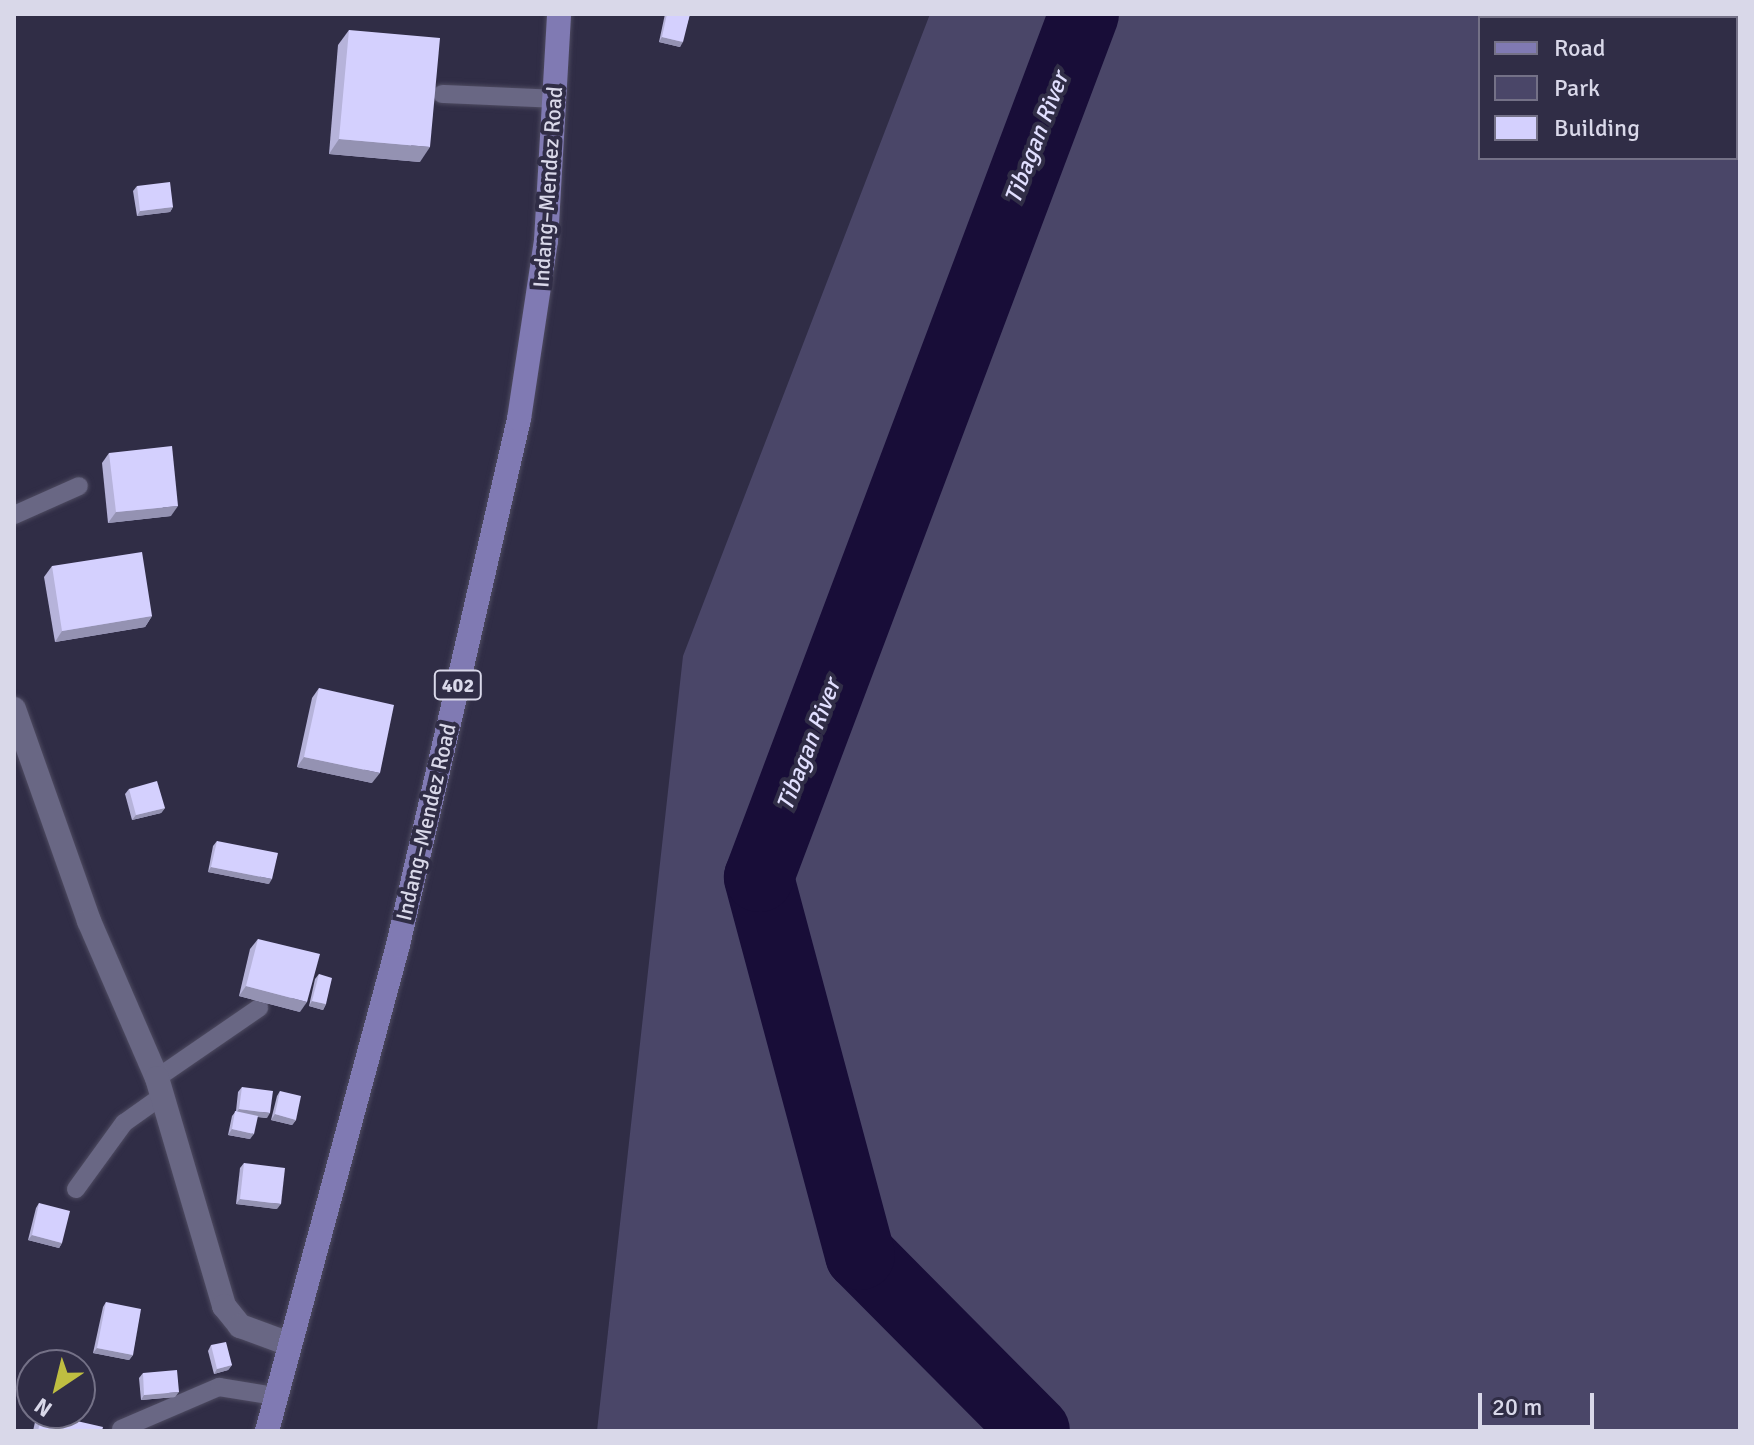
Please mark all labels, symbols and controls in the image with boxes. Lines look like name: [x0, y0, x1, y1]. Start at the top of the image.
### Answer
legend: [1478, 16, 1738, 160]
text: Road: [1554, 33, 1605, 63]
water label: Tibagan River: [999, 68, 1075, 208]
text: Park: [1554, 73, 1600, 103]
street label: Indang–Mendez Road: [528, 85, 568, 289]
text: Building: [1554, 113, 1640, 143]
road number: 402: [432, 669, 484, 701]
water label: Tibagan River: [771, 675, 847, 815]
street label: Indang–Mendez Road: [390, 721, 462, 923]
north arrow: [16, 1349, 96, 1429]
scale bar: [1482, 1377, 1598, 1427]
text: N: [29, 1392, 57, 1423]
text: 20 m: [1492, 1392, 1542, 1422]

